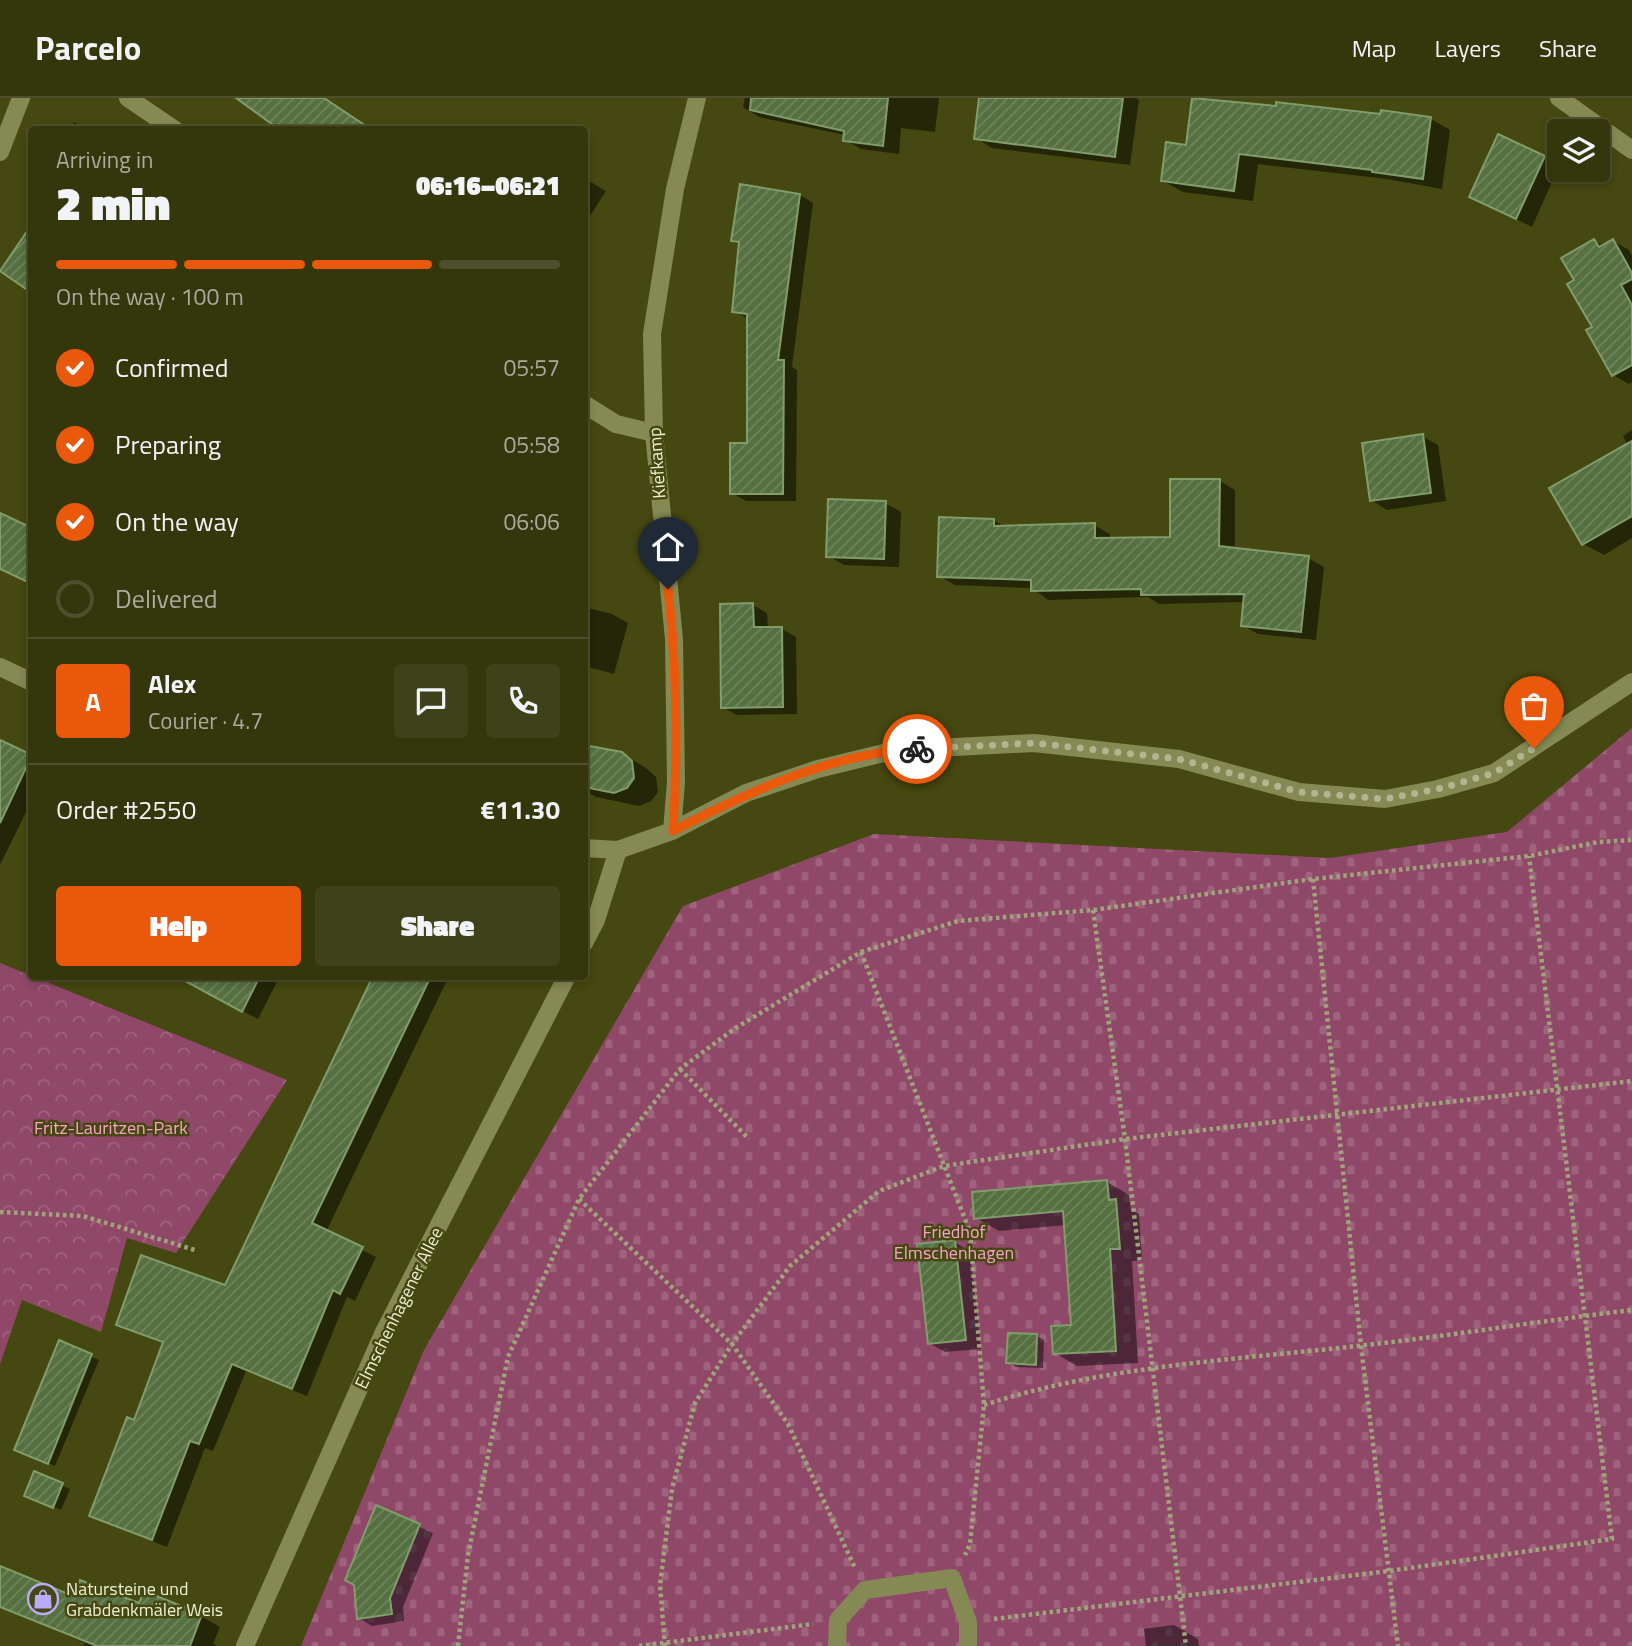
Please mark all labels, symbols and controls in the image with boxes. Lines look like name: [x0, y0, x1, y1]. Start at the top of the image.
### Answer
text: Parcelo: [35, 23, 141, 73]
text: Map: [1352, 30, 1397, 66]
text: Layers: [1435, 30, 1501, 66]
text: Share: [1539, 30, 1597, 66]
map controls: [1547, 119, 1610, 182]
button: layers: [1547, 119, 1610, 182]
text: Arriving in: [56, 142, 153, 177]
text: 06:16–06:21: [416, 166, 560, 205]
text: 2 min: [56, 168, 170, 238]
text: On the way · 100 m: [56, 279, 244, 314]
text: Confirmed: [115, 348, 229, 387]
icon: check: [56, 349, 94, 387]
text: 05:57: [503, 350, 560, 385]
text: Preparing: [115, 425, 221, 464]
icon: check: [56, 426, 94, 464]
text: 05:58: [503, 427, 560, 462]
street label: Kiefkamp: [641, 427, 672, 500]
text: On the way: [115, 502, 239, 541]
icon: check: [56, 503, 94, 541]
text: 06:06: [503, 504, 560, 539]
pin: [638, 517, 698, 589]
icon: home: [649, 528, 687, 566]
text: Delivered: [115, 579, 218, 618]
text: Alex: [148, 664, 196, 703]
button: chat: [394, 664, 468, 738]
button: phone: [486, 664, 560, 738]
pin: [1504, 676, 1564, 748]
text: A: [85, 682, 101, 721]
icon: bag: [1515, 687, 1553, 725]
text: Courier · 4.7: [148, 703, 263, 738]
courier: [882, 714, 952, 784]
icon: bike: [898, 730, 936, 768]
text: Order #2550: [56, 790, 196, 829]
text: €11.30: [481, 790, 560, 829]
button: Help: [56, 886, 301, 966]
button: Share: [315, 886, 560, 966]
park label: Fritz-Lauritzen-Park: [34, 1114, 188, 1141]
park label: Friedhof Elmschenhagen: [894, 1218, 1014, 1266]
street label: Elmschenhagener Allee: [348, 1222, 449, 1393]
place label: Natursteine und Grabdenkmäler Weis: [66, 1575, 223, 1623]
shop icon: Natursteine und Grabdenkmäler Weis: [26, 1582, 60, 1616]

